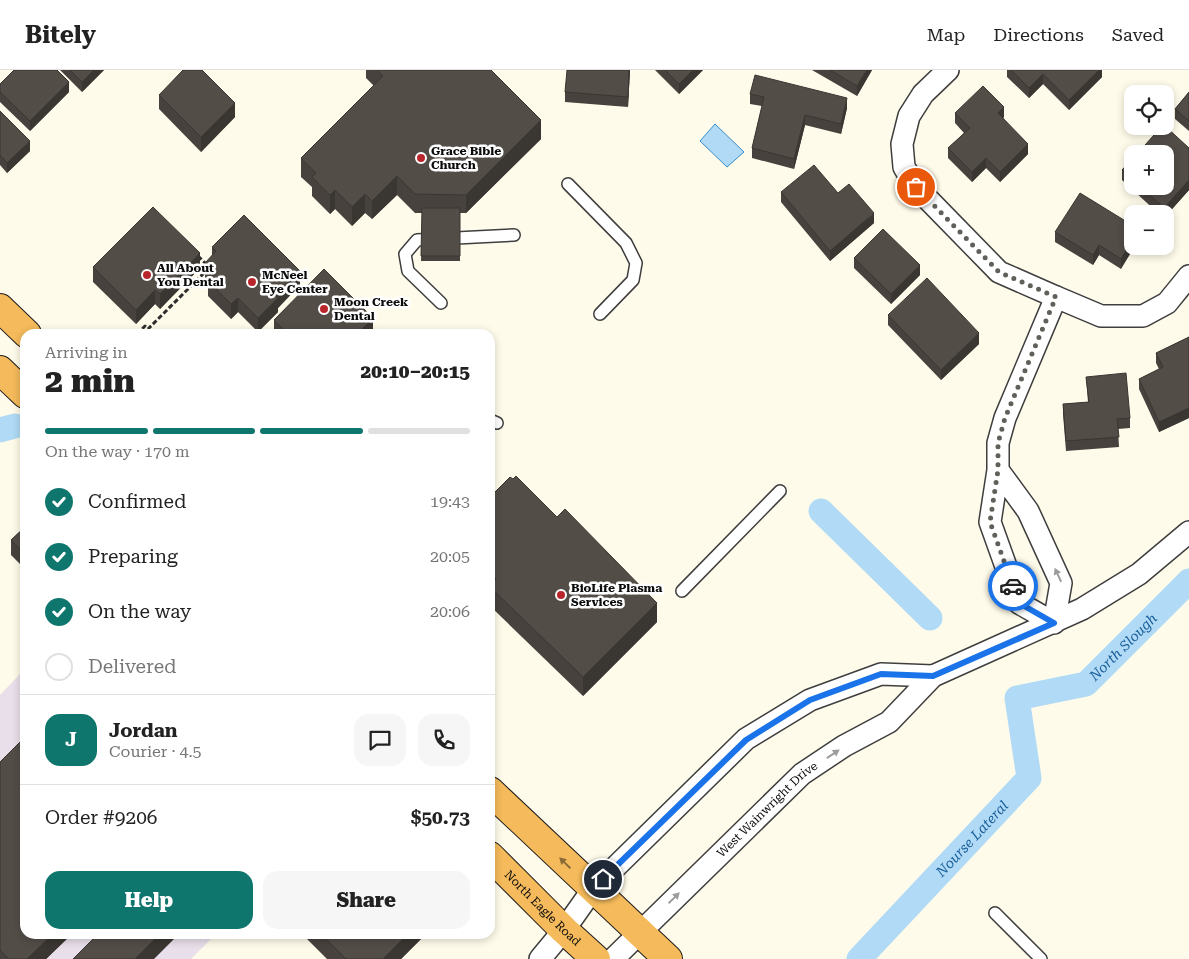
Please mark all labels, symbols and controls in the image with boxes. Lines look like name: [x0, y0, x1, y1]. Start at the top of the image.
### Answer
text: Bitely: [25, 21, 96, 49]
text: Map: [927, 24, 965, 45]
text: Directions: [993, 24, 1084, 45]
text: Saved: [1112, 24, 1164, 45]
map controls: [1124, 85, 1174, 255]
button: locate: [1124, 85, 1174, 135]
place label: Grace Bible Church: [431, 144, 501, 172]
button: +: [1124, 145, 1174, 195]
marker: Grace Bible Church: [415, 152, 427, 164]
pin: [895, 166, 937, 208]
icon: bag: [902, 173, 930, 201]
button: −: [1124, 205, 1174, 255]
place label: All About You Dental: [157, 261, 224, 289]
place label: McNeel Eye Center: [262, 268, 328, 296]
marker: All About You Dental: [141, 269, 153, 281]
marker: McNeel Eye Center: [246, 276, 258, 288]
place label: Moon Creek Dental: [334, 295, 409, 323]
marker: Moon Creek Dental: [318, 303, 330, 315]
text: Arriving in: [45, 343, 128, 362]
text: 20:10–20:15: [361, 360, 470, 383]
text: 2 min: [45, 362, 135, 400]
text: On the way · 170 m: [45, 442, 190, 461]
icon: check: [45, 488, 73, 516]
text: Confirmed: [88, 490, 186, 513]
text: 19:43: [430, 492, 470, 511]
icon: check: [45, 543, 73, 571]
text: Preparing: [88, 545, 178, 568]
text: 20:05: [430, 547, 470, 566]
courier: [988, 561, 1038, 611]
one-way arrow: [1053, 568, 1061, 582]
icon: car: [999, 572, 1027, 600]
place label: BioLife Plasma Services: [571, 581, 662, 609]
marker: BioLife Plasma Services: [555, 589, 567, 601]
icon: check: [45, 598, 73, 626]
text: On the way: [88, 600, 191, 623]
text: 20:06: [430, 602, 470, 621]
water label: North Slough: [1085, 610, 1160, 685]
text: Delivered: [88, 655, 176, 678]
button: chat: [354, 714, 406, 766]
button: phone: [418, 714, 470, 766]
text: Jordan: [109, 719, 178, 742]
text: J: [65, 728, 77, 751]
text: Courier · 4.5: [109, 742, 202, 761]
one-way arrow: [826, 749, 840, 758]
street label: West Wainwright Drive: [714, 758, 821, 860]
water label: Nourse Lateral: [932, 798, 1011, 881]
text: Order #9206: [45, 806, 157, 829]
text: $50.73: [411, 806, 470, 829]
one-way arrow: [560, 857, 572, 869]
pin: [582, 858, 624, 900]
icon: home: [589, 865, 617, 893]
street label: North Eagle Road: [502, 868, 584, 949]
button: Help: [45, 871, 253, 929]
button: Share: [263, 871, 470, 929]
one-way arrow: [668, 892, 680, 904]

